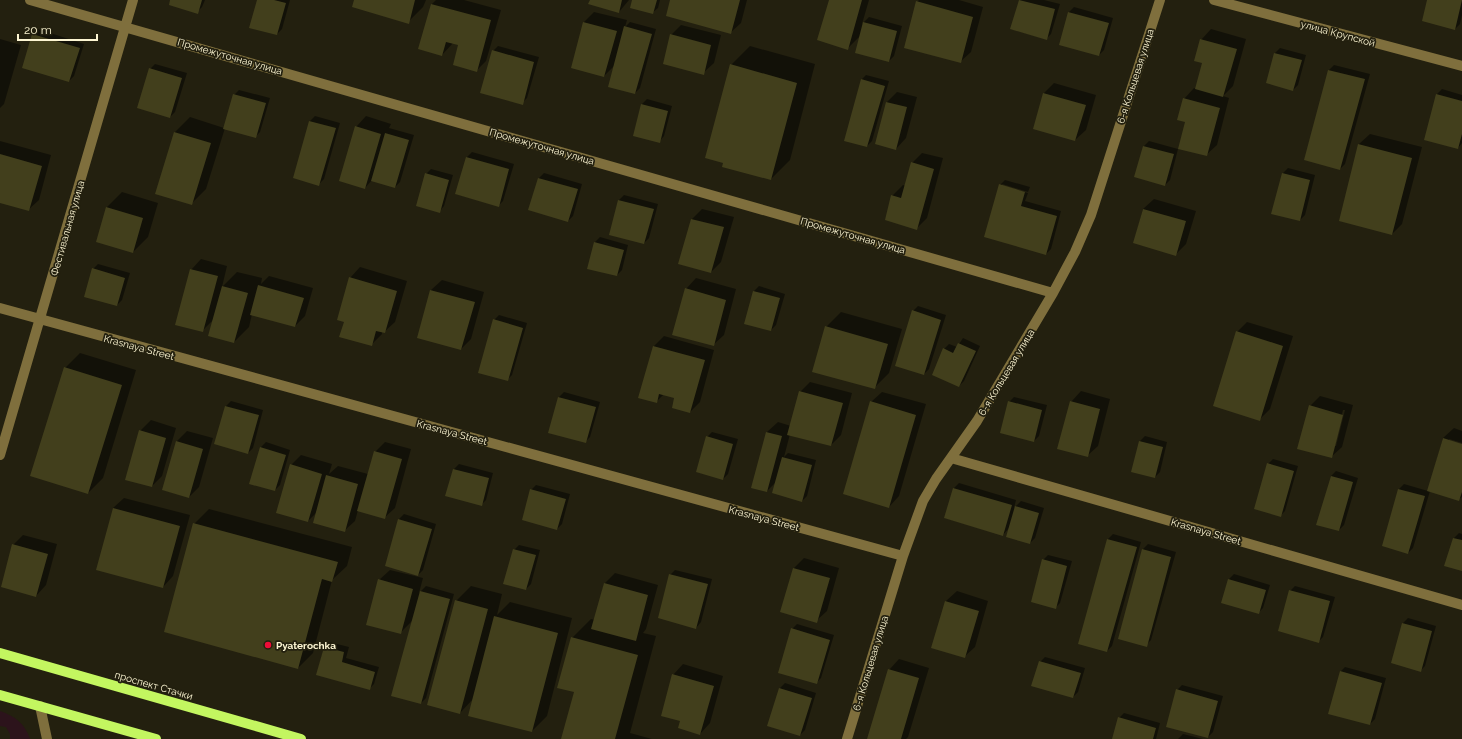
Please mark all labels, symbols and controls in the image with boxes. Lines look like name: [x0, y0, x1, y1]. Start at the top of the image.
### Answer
scale bar: [18, 16, 97, 42]
street label: улица Крупской: [1299, 18, 1376, 49]
text: 20 m: [24, 23, 52, 37]
street label: 6-я Кольцевая улица: [1115, 27, 1156, 125]
street label: Промежуточная улица: [176, 36, 283, 77]
street label: Промежуточная улица: [488, 126, 595, 167]
street label: Фестивальная улица: [49, 179, 86, 277]
street label: Промежуточная улица: [799, 215, 906, 256]
street label: 6-я Кольцевая улица: [976, 327, 1037, 417]
street label: Krasnaya Street: [103, 333, 176, 362]
street label: Krasnaya Street: [416, 418, 489, 447]
street label: Krasnaya Street: [728, 504, 801, 533]
street label: Krasnaya Street: [1170, 516, 1243, 547]
street label: 6-я Кольцевая улица: [851, 614, 890, 712]
marker: Pyaterochka: [263, 640, 273, 650]
place label: Pyaterochka: [276, 640, 336, 651]
street label: проспект Стачки: [114, 669, 194, 702]

